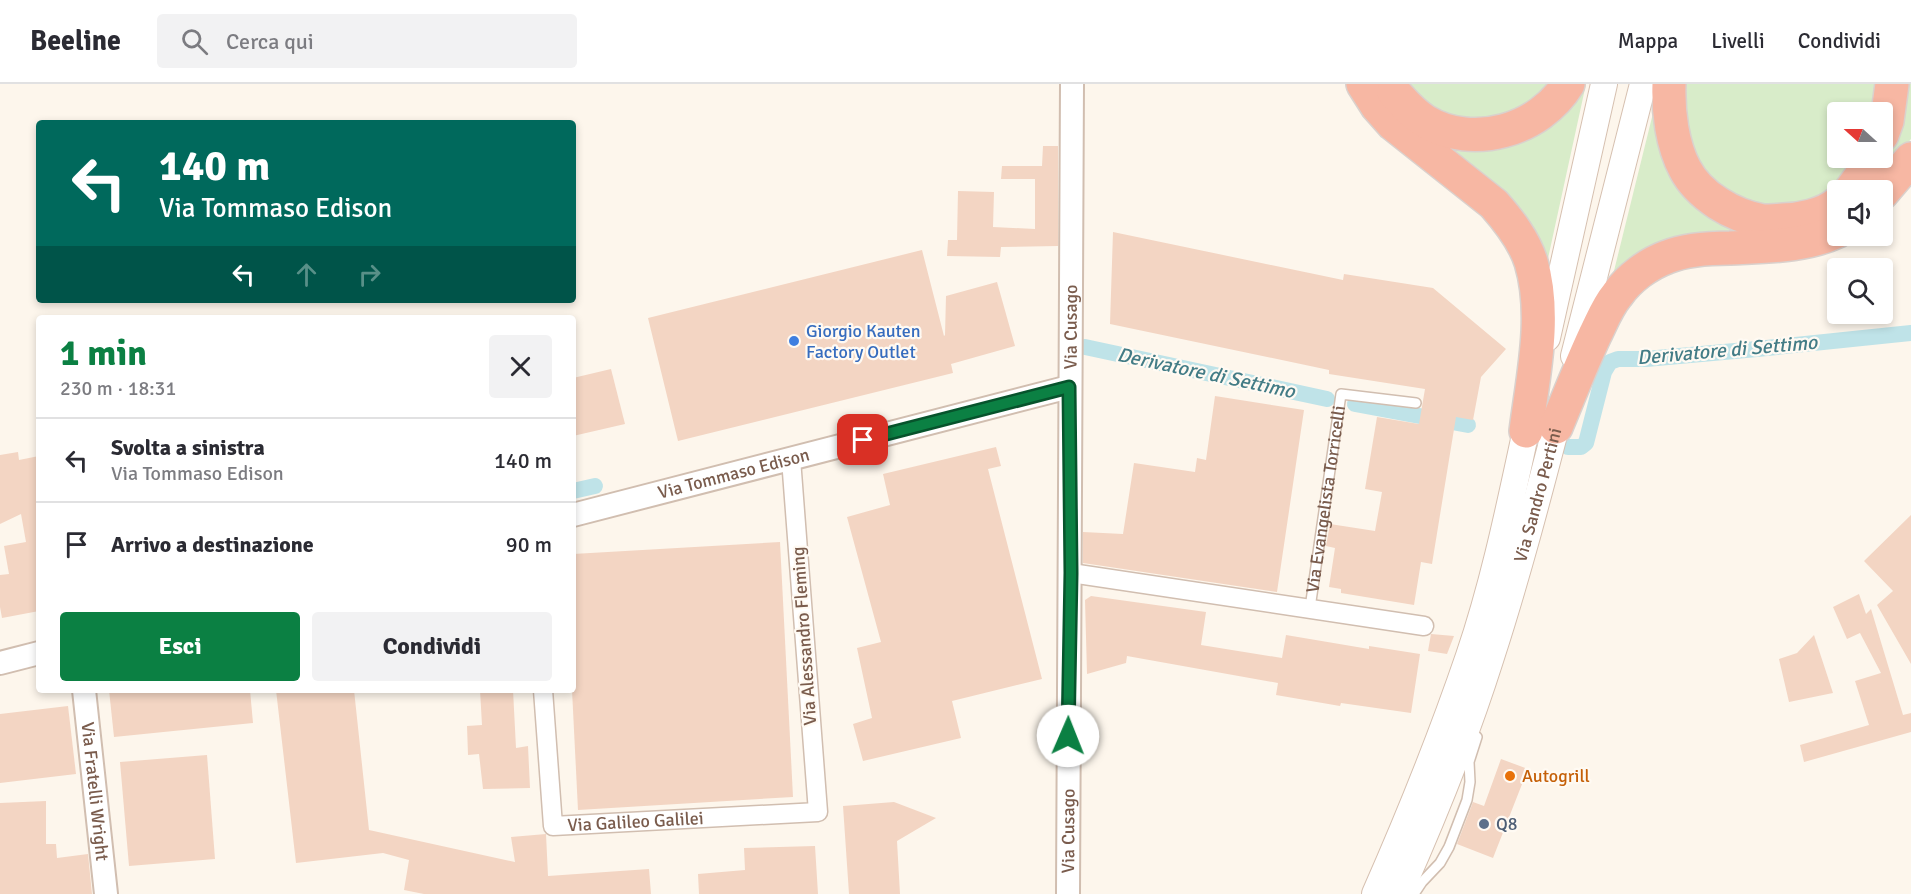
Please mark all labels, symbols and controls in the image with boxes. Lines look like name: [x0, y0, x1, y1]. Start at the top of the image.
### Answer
search box: [157, 14, 577, 68]
text: Beeline: [30, 24, 121, 58]
icon: search: [178, 25, 211, 58]
text: Cerca qui: [226, 28, 314, 55]
text: Mappa: [1618, 28, 1678, 54]
text: Livelli: [1711, 28, 1765, 54]
text: Condividi: [1798, 28, 1881, 54]
north arrow: [1827, 102, 1893, 168]
map controls: [1827, 102, 1893, 324]
text: 140 m: [159, 141, 270, 192]
icon: left: [60, 144, 138, 222]
button: sound: [1827, 180, 1893, 246]
text: Via Tommaso Edison: [159, 192, 392, 225]
icon: left: [227, 258, 260, 291]
icon: ahead: [290, 258, 323, 291]
icon: right: [353, 258, 386, 291]
button: search: [1827, 258, 1893, 324]
street label: Via Cusago: [1060, 285, 1082, 369]
place label: Giorgio Kauten Factory Outlet: [806, 320, 921, 363]
water label: Derivatore di Settimo: [1636, 330, 1820, 370]
text: 1 min: [60, 331, 147, 376]
marker: Giorgio Kauten Factory Outlet: [787, 334, 801, 348]
button: close: [489, 335, 552, 398]
water label: Derivatore di Settimo: [1115, 342, 1299, 404]
text: 230 m · 18:31: [60, 376, 176, 401]
street label: Via Evangelista Torricelli: [1301, 404, 1350, 594]
pin: [837, 414, 888, 465]
icon: arrive: [846, 423, 879, 456]
street label: Via Sandro Pertini: [1509, 426, 1566, 565]
text: Svolta a sinistra: [111, 434, 265, 461]
street label: Via Tommaso Edison: [656, 443, 812, 504]
icon: left: [60, 444, 93, 477]
text: 140 m: [494, 447, 552, 474]
text: Via Tommaso Edison: [111, 461, 284, 486]
icon: arrive: [60, 528, 93, 561]
text: Arrivo a destinazione: [111, 531, 314, 558]
text: 90 m: [506, 531, 552, 558]
street label: Via Alessandro Fleming: [787, 546, 821, 726]
button: Esci: [60, 612, 300, 681]
button: Condividi: [312, 612, 552, 681]
position arrow: [1036, 704, 1100, 768]
street label: Via Fratelli Wright: [77, 721, 113, 862]
place label: Autogrill: [1522, 765, 1590, 787]
marker: Autogrill: [1503, 769, 1517, 783]
street label: Via Cusago: [1057, 789, 1080, 873]
street label: Via Galileo Galilei: [567, 807, 704, 836]
place label: Q8: [1496, 813, 1517, 835]
marker: Q8: [1477, 817, 1491, 831]

